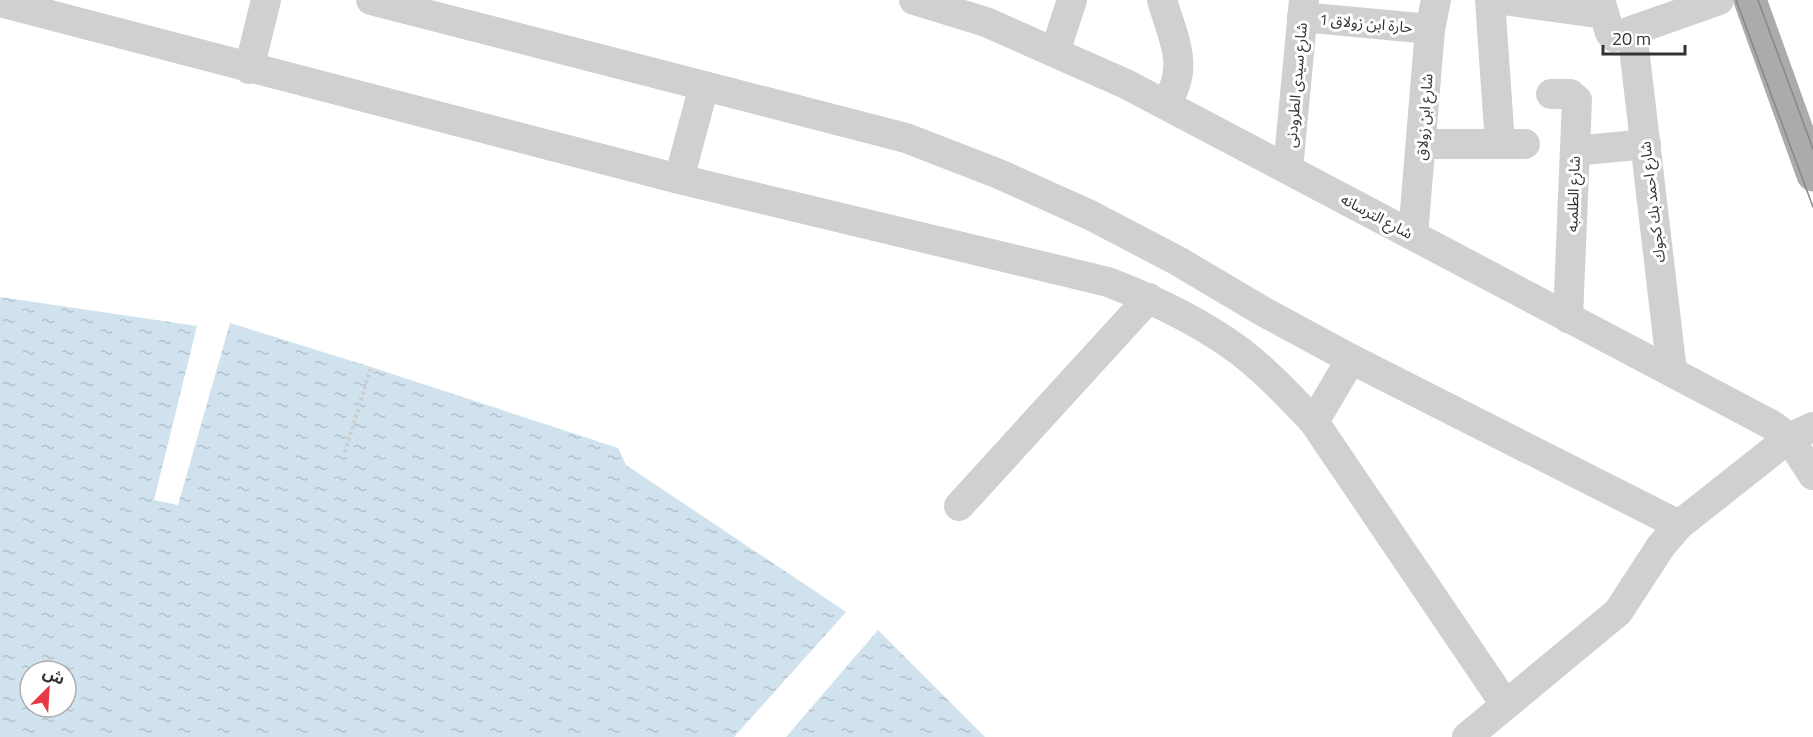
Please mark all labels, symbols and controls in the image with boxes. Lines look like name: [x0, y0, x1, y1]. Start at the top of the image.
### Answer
street label: حارة ابن زولاق 1: [1318, 7, 1414, 39]
scale bar: [1603, 18, 1686, 56]
street label: شارع سيدى الطرودنى: [1279, 21, 1314, 149]
text: 20 m: [1612, 25, 1651, 52]
street label: شارع ابن زولاق: [1409, 73, 1440, 161]
street label: شارع احمد بك كجوك: [1633, 140, 1672, 264]
street label: شارع الطلمبه: [1560, 155, 1587, 233]
street label: شارع الترسانه: [1336, 187, 1417, 246]
north arrow: [18, 659, 78, 719]
text: ش: [39, 660, 69, 691]

